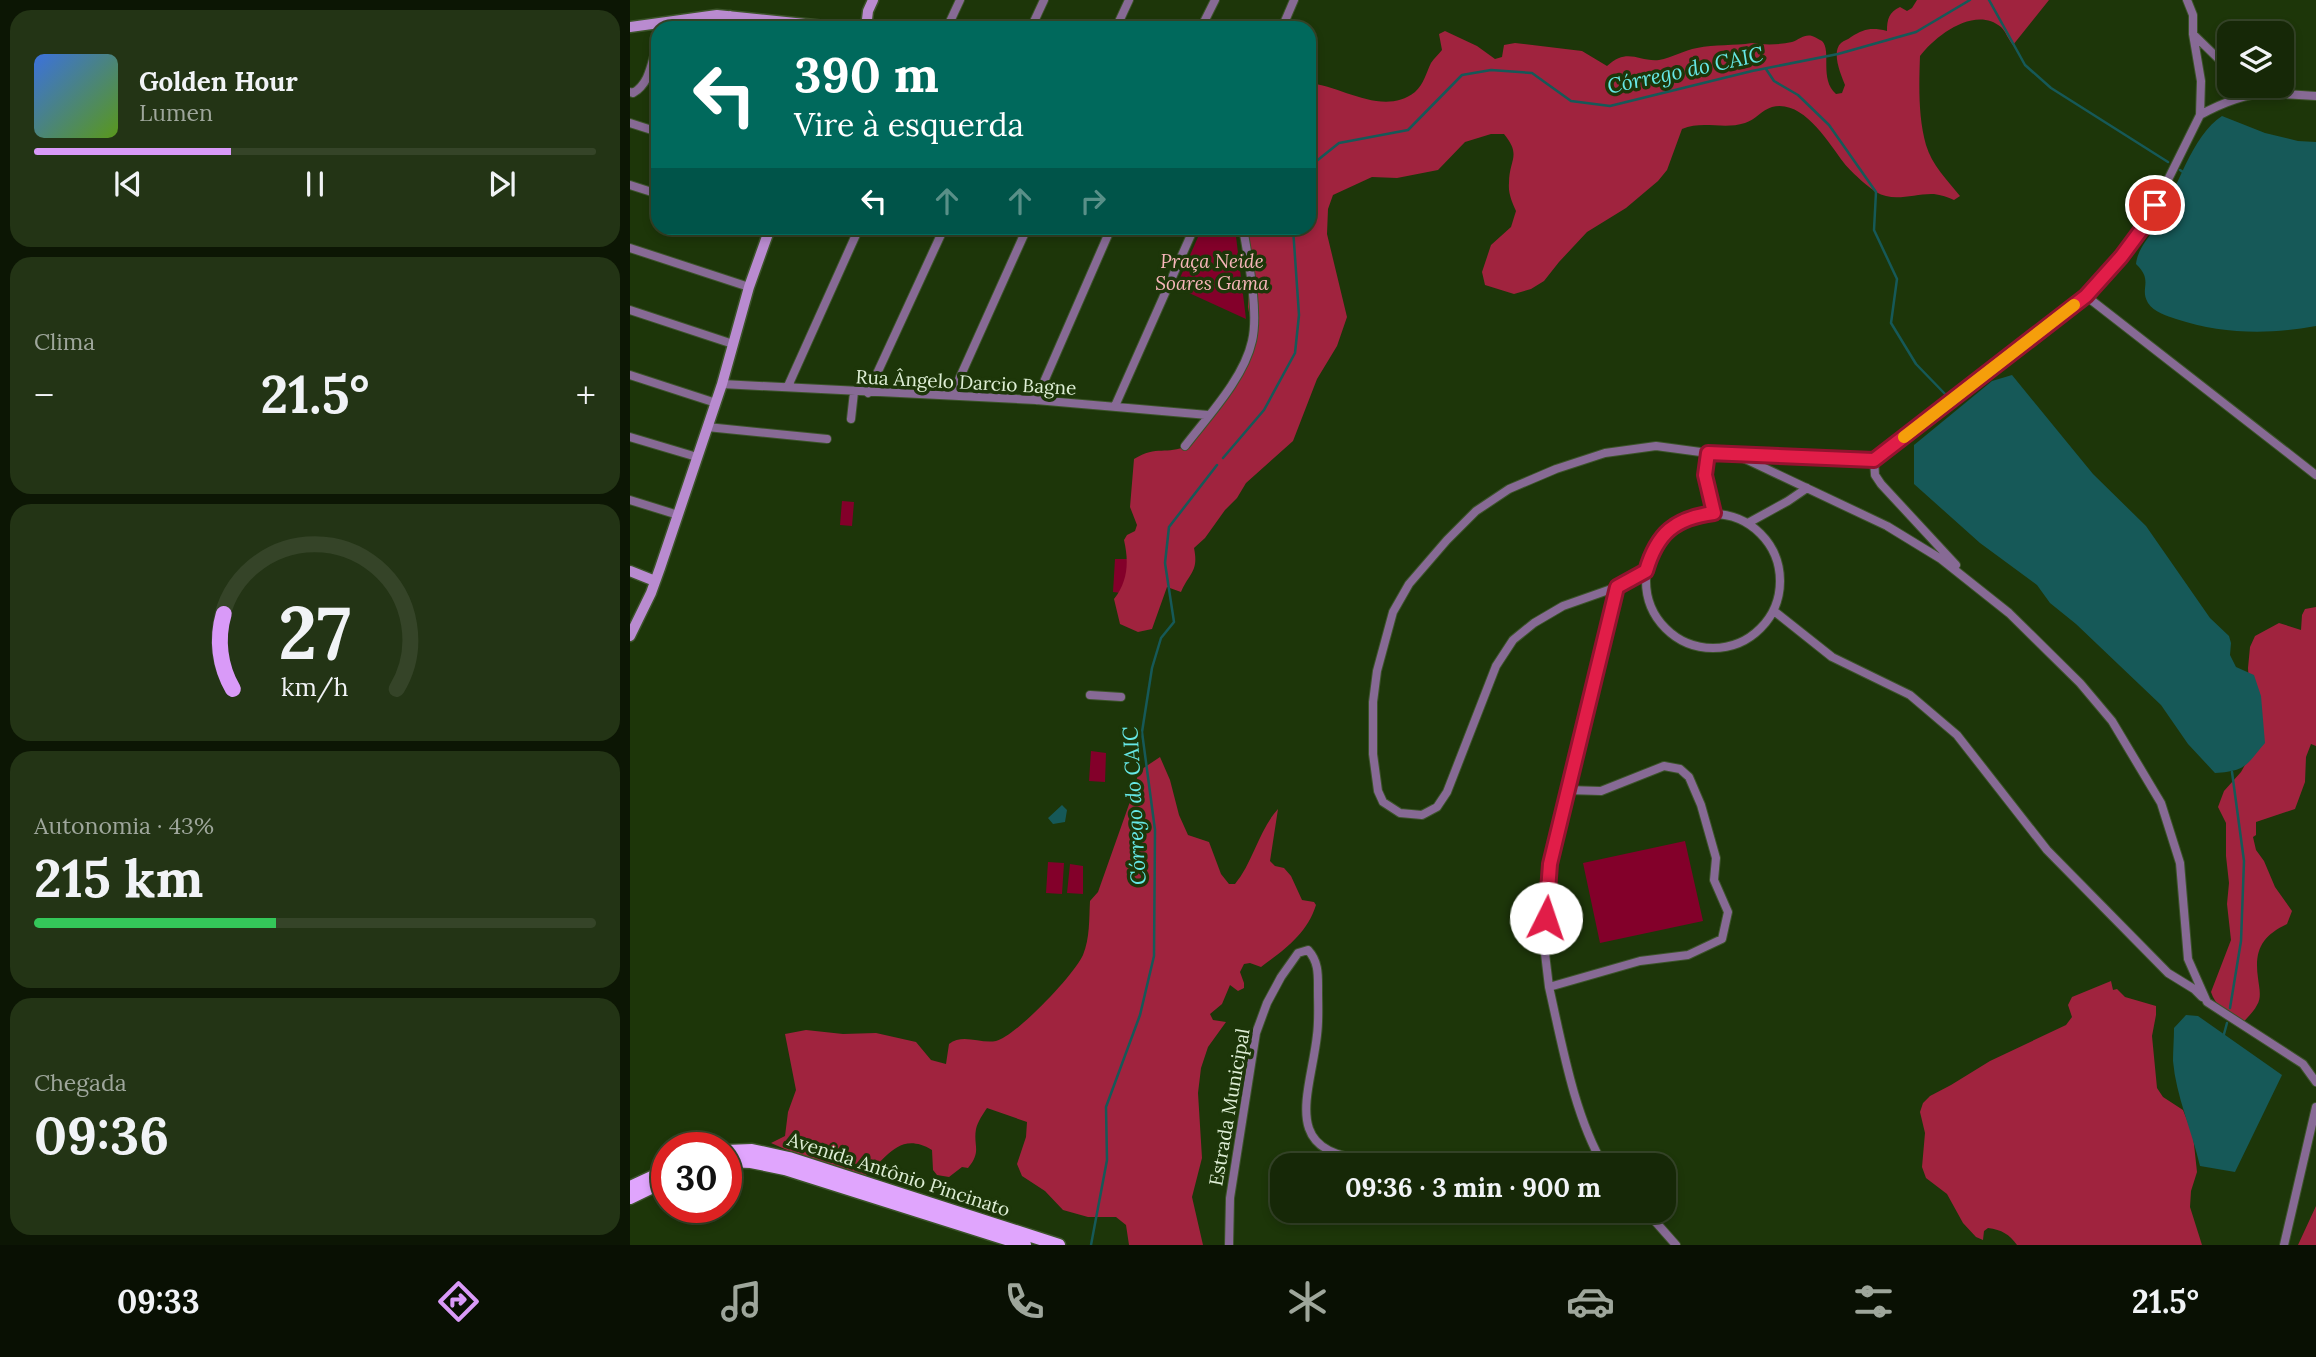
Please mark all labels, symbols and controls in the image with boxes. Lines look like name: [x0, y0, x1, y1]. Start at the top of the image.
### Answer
map controls: [2217, 21, 2294, 98]
button: layers: [2217, 21, 2294, 98]
water label: Córrego do CAIC: [1605, 40, 1765, 100]
text: 390 m: [794, 43, 939, 105]
icon: left: [679, 49, 770, 140]
text: Golden Hour: [139, 65, 298, 98]
text: Lumen: [139, 98, 213, 127]
text: Vire à esquerda: [794, 104, 1024, 145]
icon: previous: [109, 165, 147, 203]
icon: pause: [296, 165, 334, 203]
icon: next: [483, 165, 521, 203]
pin: [2125, 175, 2185, 235]
icon: left: [855, 182, 893, 220]
icon: ahead: [928, 182, 966, 220]
icon: ahead: [1001, 182, 1039, 220]
icon: right: [1074, 182, 1112, 220]
icon: arrive: [2136, 186, 2174, 224]
park label: Praça Neide Soares Gama: [1155, 249, 1269, 295]
text: Clima: [34, 327, 95, 356]
text: 21.5°: [261, 361, 369, 427]
street label: Rua Ângelo Darcio Bagne: [855, 364, 1077, 400]
text: −: [34, 371, 54, 419]
text: +: [576, 371, 596, 419]
text: 27: [279, 586, 351, 679]
text: km/h: [281, 670, 349, 702]
water label: Córrego do CAIC: [1116, 726, 1152, 886]
text: Autonomia · 43%: [34, 811, 214, 840]
text: 215 km: [34, 845, 203, 911]
position arrow: [1509, 881, 1583, 955]
street label: Estrada Municipal: [1203, 1026, 1255, 1188]
text: Chegada: [34, 1068, 127, 1097]
text: 09:36: [34, 1102, 169, 1168]
street label: Avenida Antônio Pincinato: [784, 1126, 1013, 1221]
speed limit sign: 30: [651, 1132, 742, 1223]
text: 09:36 · 3 min · 900 m: [1345, 1171, 1601, 1204]
icon: directions: [434, 1277, 483, 1326]
icon: music: [717, 1277, 766, 1326]
icon: phone: [1000, 1277, 1049, 1326]
icon: climate: [1283, 1277, 1332, 1326]
icon: car: [1566, 1277, 1615, 1326]
icon: filters: [1849, 1277, 1898, 1326]
text: 09:33: [117, 1281, 200, 1322]
text: 21.5°: [2132, 1281, 2199, 1322]

